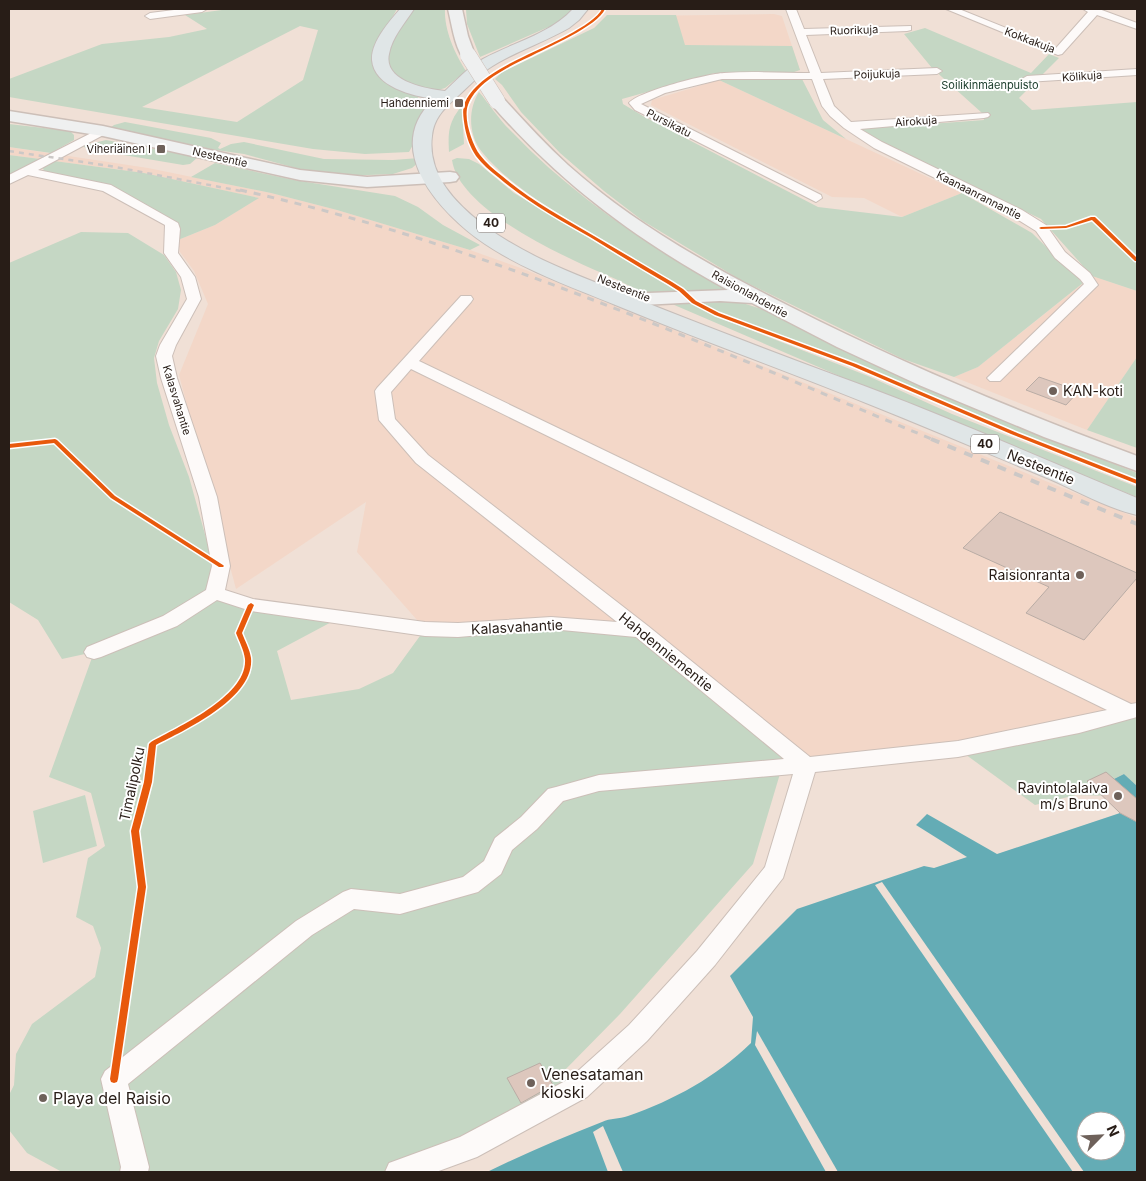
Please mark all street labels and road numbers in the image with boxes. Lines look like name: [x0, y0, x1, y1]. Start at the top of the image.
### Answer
street label: Ruorikuja: [829, 22, 879, 38]
street label: Kokkakuja: [1003, 24, 1057, 56]
street label: Poijukuja: [853, 66, 901, 82]
street label: Kölikuja: [1061, 68, 1103, 84]
street label: Pursikatu: [644, 106, 694, 140]
street label: Airokuja: [894, 113, 938, 129]
street label: Nesteentie: [191, 144, 249, 170]
street label: Kaanaanrannantie: [934, 167, 1024, 223]
road number: 40: [477, 214, 505, 232]
street label: Raisionlahdentie: [709, 267, 791, 321]
street label: Nesteentie: [595, 271, 653, 305]
street label: Kalasvahantie: [160, 363, 194, 437]
road number: 40: [971, 434, 999, 454]
street label: Nesteentie: [1005, 445, 1077, 488]
street label: Hahdenniementie: [616, 608, 717, 695]
street label: Kalasvahantie: [471, 616, 563, 637]
street label: Timalipolku: [115, 745, 148, 823]

